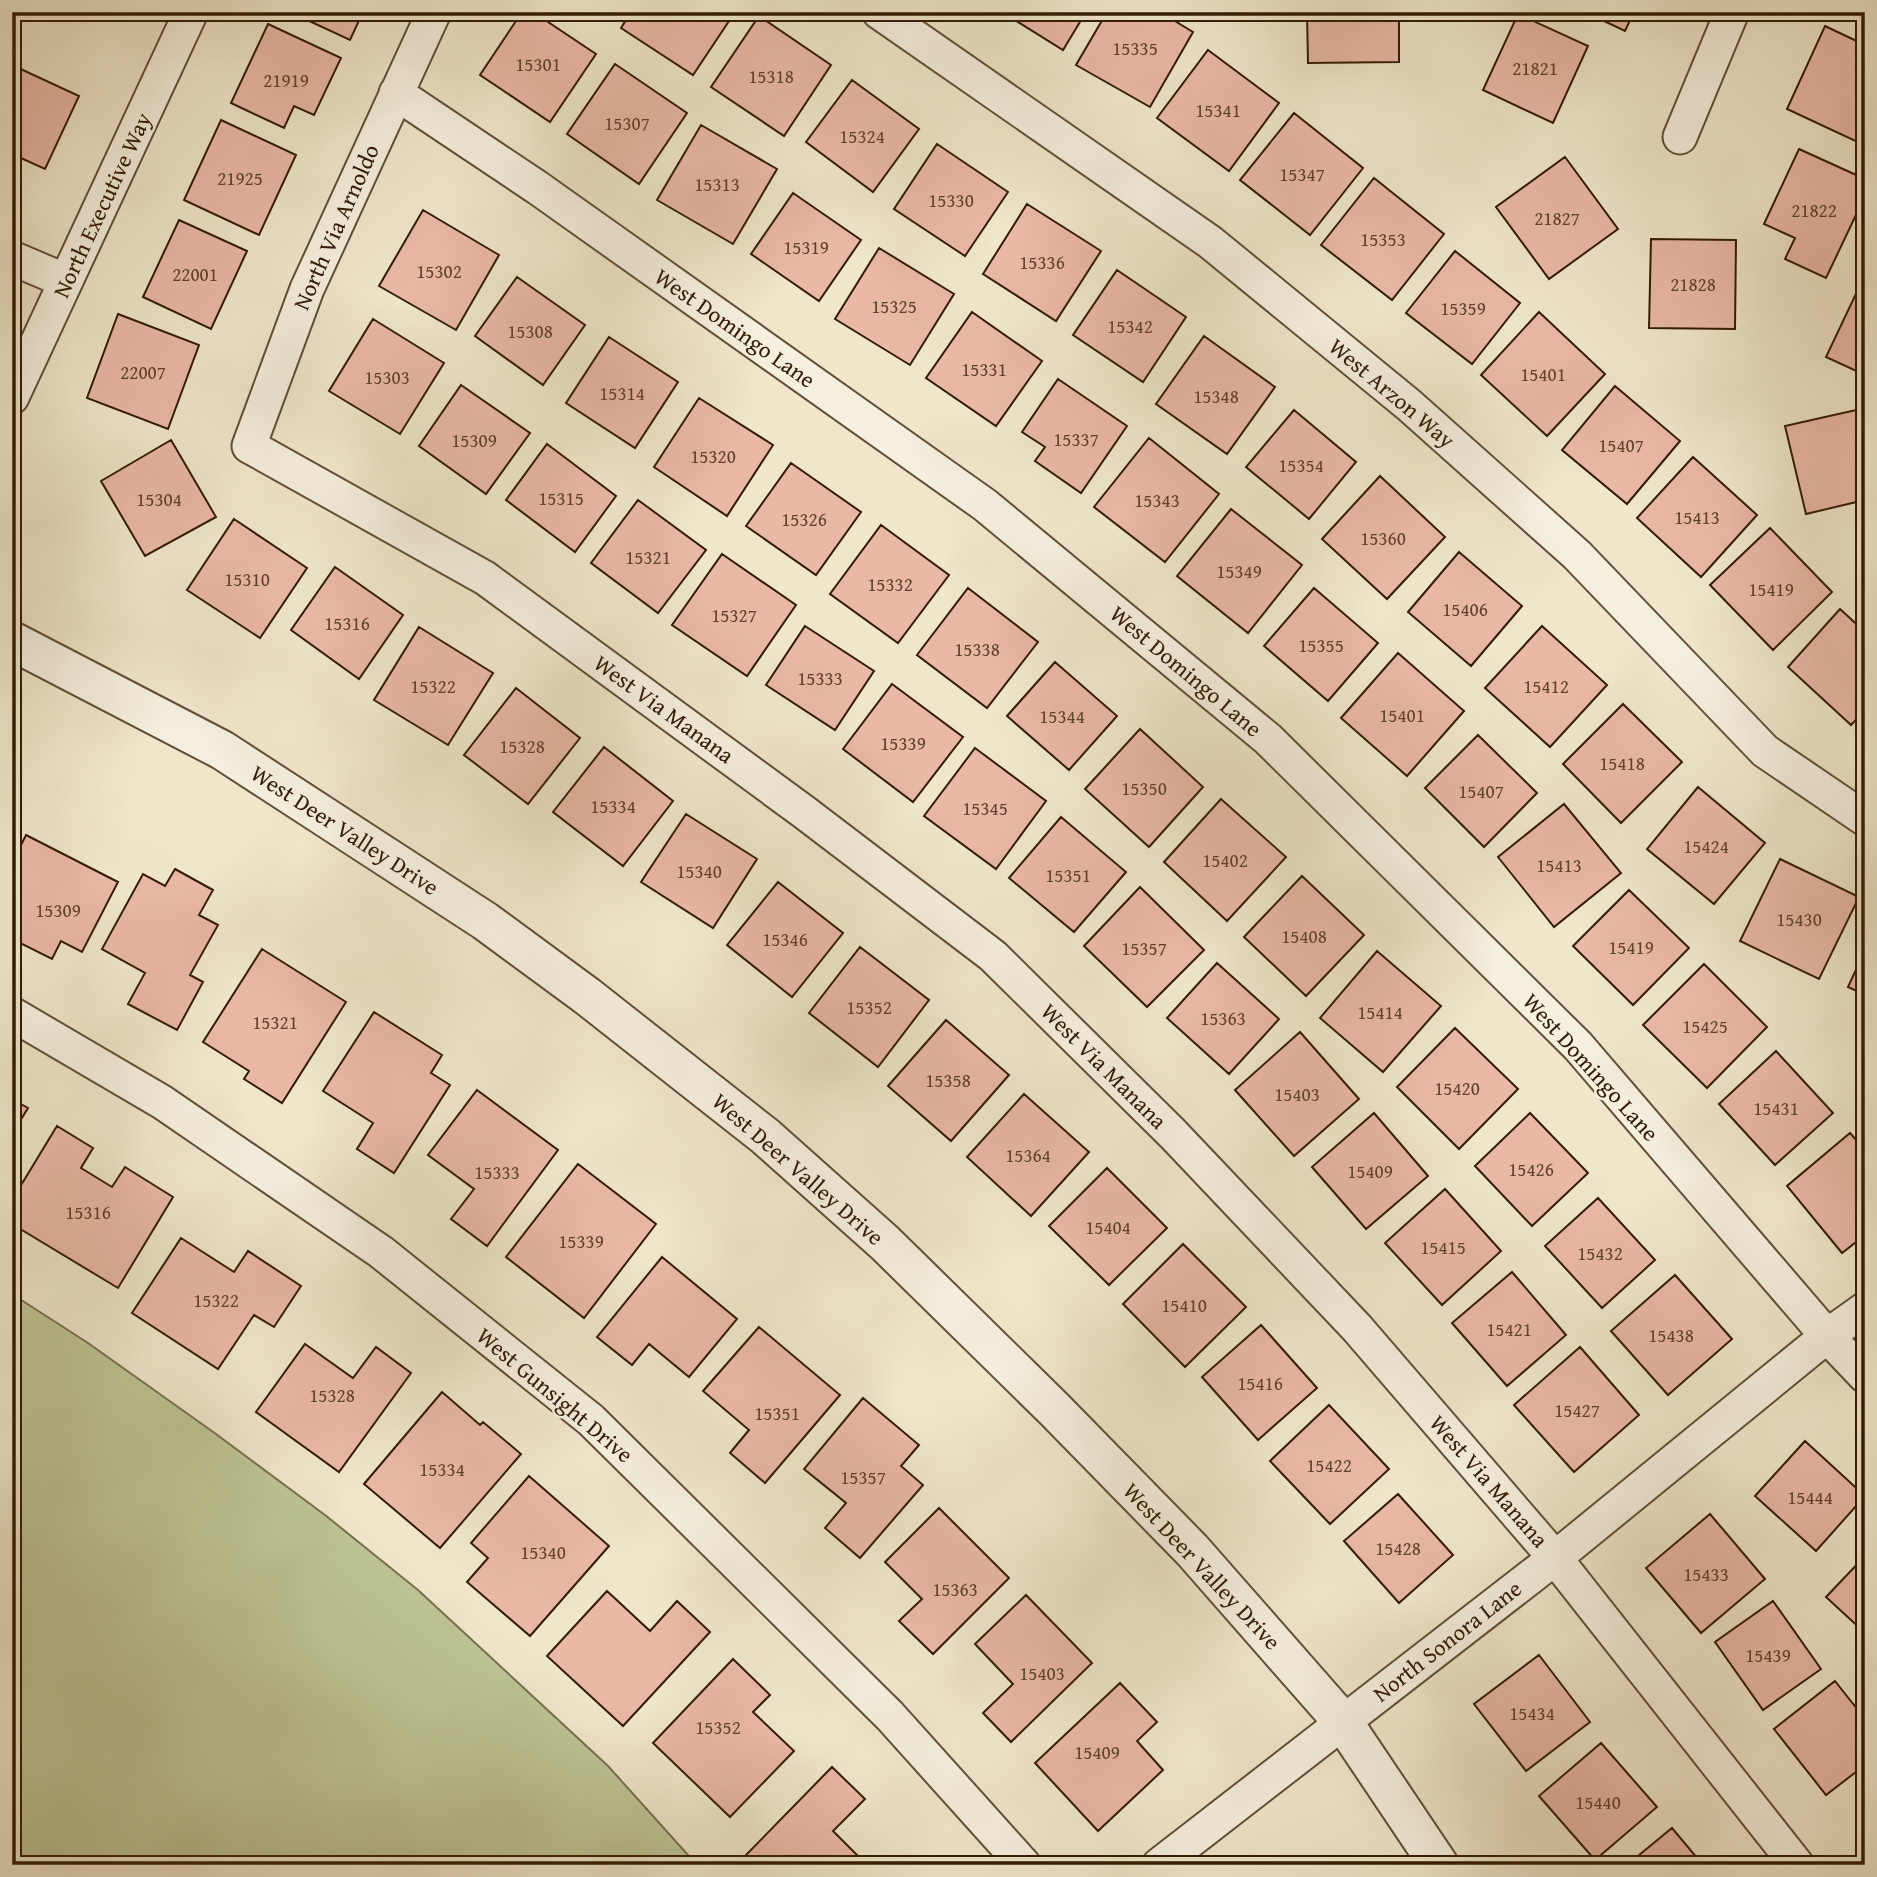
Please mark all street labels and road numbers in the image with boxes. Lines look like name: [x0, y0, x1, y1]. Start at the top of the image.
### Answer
street label: North Executive Way: [44, 106, 159, 303]
street label: North Via Arnoldo: [284, 139, 387, 315]
street label: West Domingo Lane: [648, 260, 822, 396]
street label: West Arzon Way: [1322, 330, 1463, 456]
street label: West Domingo Lane: [1103, 597, 1270, 744]
street label: West Via Manana: [587, 646, 741, 771]
street label: West Deer Valley Drive: [245, 756, 446, 903]
street label: West Domingo Lane: [1516, 985, 1667, 1148]
street label: West Via Manana: [1034, 995, 1175, 1136]
street label: West Deer Valley Drive: [705, 1085, 892, 1253]
street label: West Gunsight Drive: [470, 1319, 641, 1470]
street label: West Via Manana: [1422, 1407, 1557, 1554]
street label: West Deer Valley Drive: [1116, 1475, 1289, 1657]
street label: North Sonora Lane: [1365, 1572, 1528, 1709]

